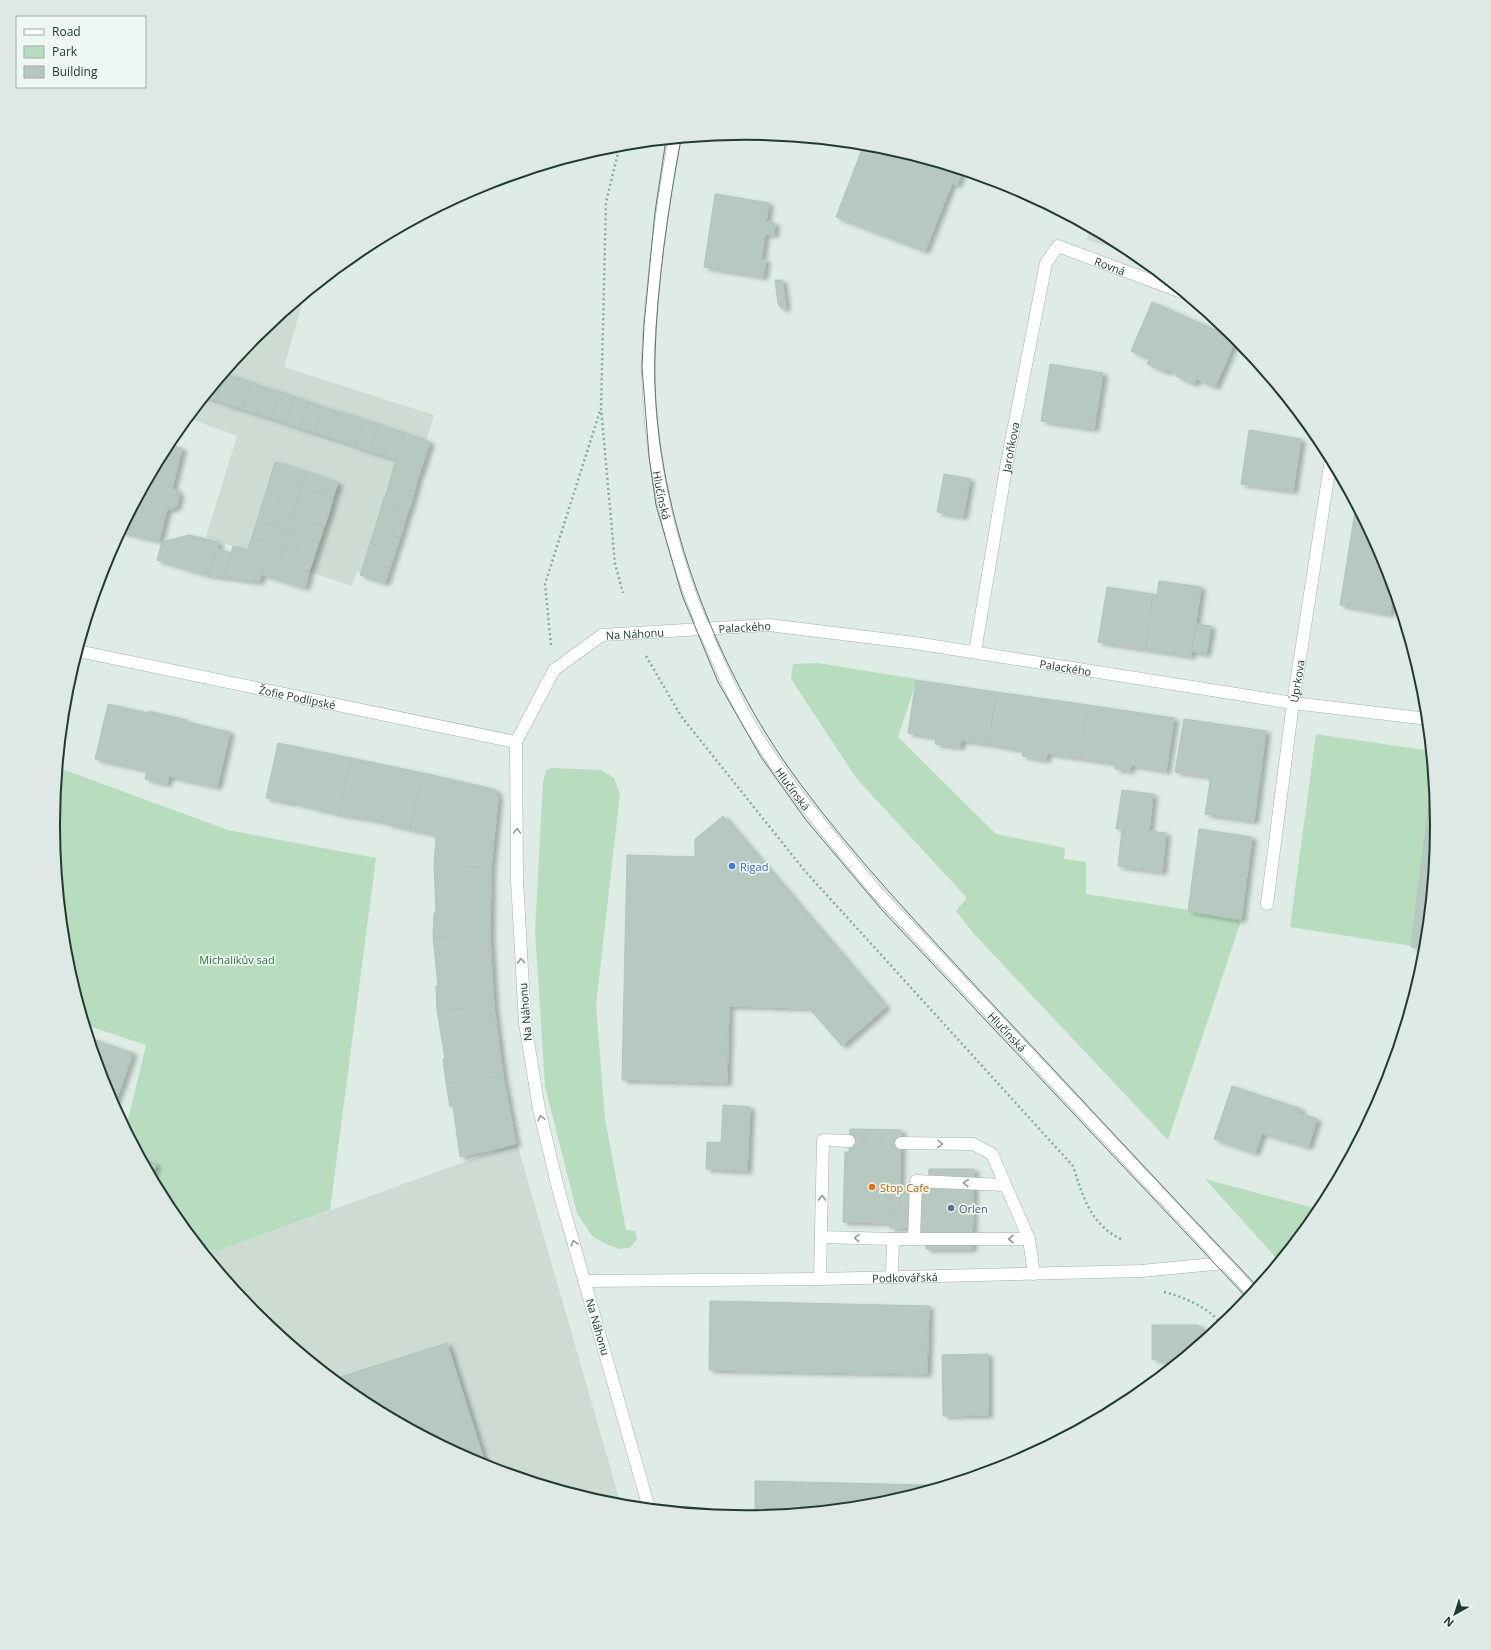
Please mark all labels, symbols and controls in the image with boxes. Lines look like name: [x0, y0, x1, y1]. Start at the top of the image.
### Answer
legend: [16, 16, 146, 88]
text: Road: [52, 23, 81, 40]
text: Park: [52, 43, 78, 60]
text: Building: [52, 63, 98, 80]
street label: Rovná: [1093, 253, 1128, 278]
street label: Jaroňkova: [998, 420, 1022, 474]
street label: Hlučínská: [650, 469, 675, 521]
street label: Palackého: [718, 617, 772, 636]
street label: Na Náhonu: [605, 624, 665, 642]
street label: Palackého: [1039, 655, 1093, 678]
street label: Úprkova: [1286, 658, 1307, 703]
street label: Žofie Podlipské: [258, 681, 337, 712]
street label: Hlučínská: [773, 764, 814, 813]
one-way arrow: [512, 828, 521, 834]
place label: Rigad: [740, 859, 768, 874]
marker: Rigad: [727, 861, 737, 871]
park label: Michalíkův sad: [199, 952, 275, 967]
one-way arrow: [517, 958, 526, 964]
street label: Na Náhonu: [515, 982, 535, 1042]
street label: Hlučínská: [985, 1008, 1030, 1055]
one-way arrow: [538, 1114, 546, 1121]
one-way arrow: [937, 1139, 943, 1148]
one-way arrow: [963, 1179, 969, 1187]
place label: Stop Cafe: [880, 1180, 929, 1195]
marker: Stop Cafe: [867, 1182, 877, 1192]
one-way arrow: [818, 1195, 826, 1201]
place label: Orlen: [959, 1201, 988, 1216]
marker: Orlen: [946, 1203, 956, 1213]
one-way arrow: [854, 1234, 860, 1242]
one-way arrow: [1008, 1235, 1014, 1243]
one-way arrow: [570, 1240, 579, 1247]
street label: Podkovářská: [872, 1269, 938, 1285]
street label: Na Náhonu: [583, 1297, 613, 1357]
north arrow: [1435, 1594, 1475, 1634]
text: N: [1440, 1614, 1457, 1631]

